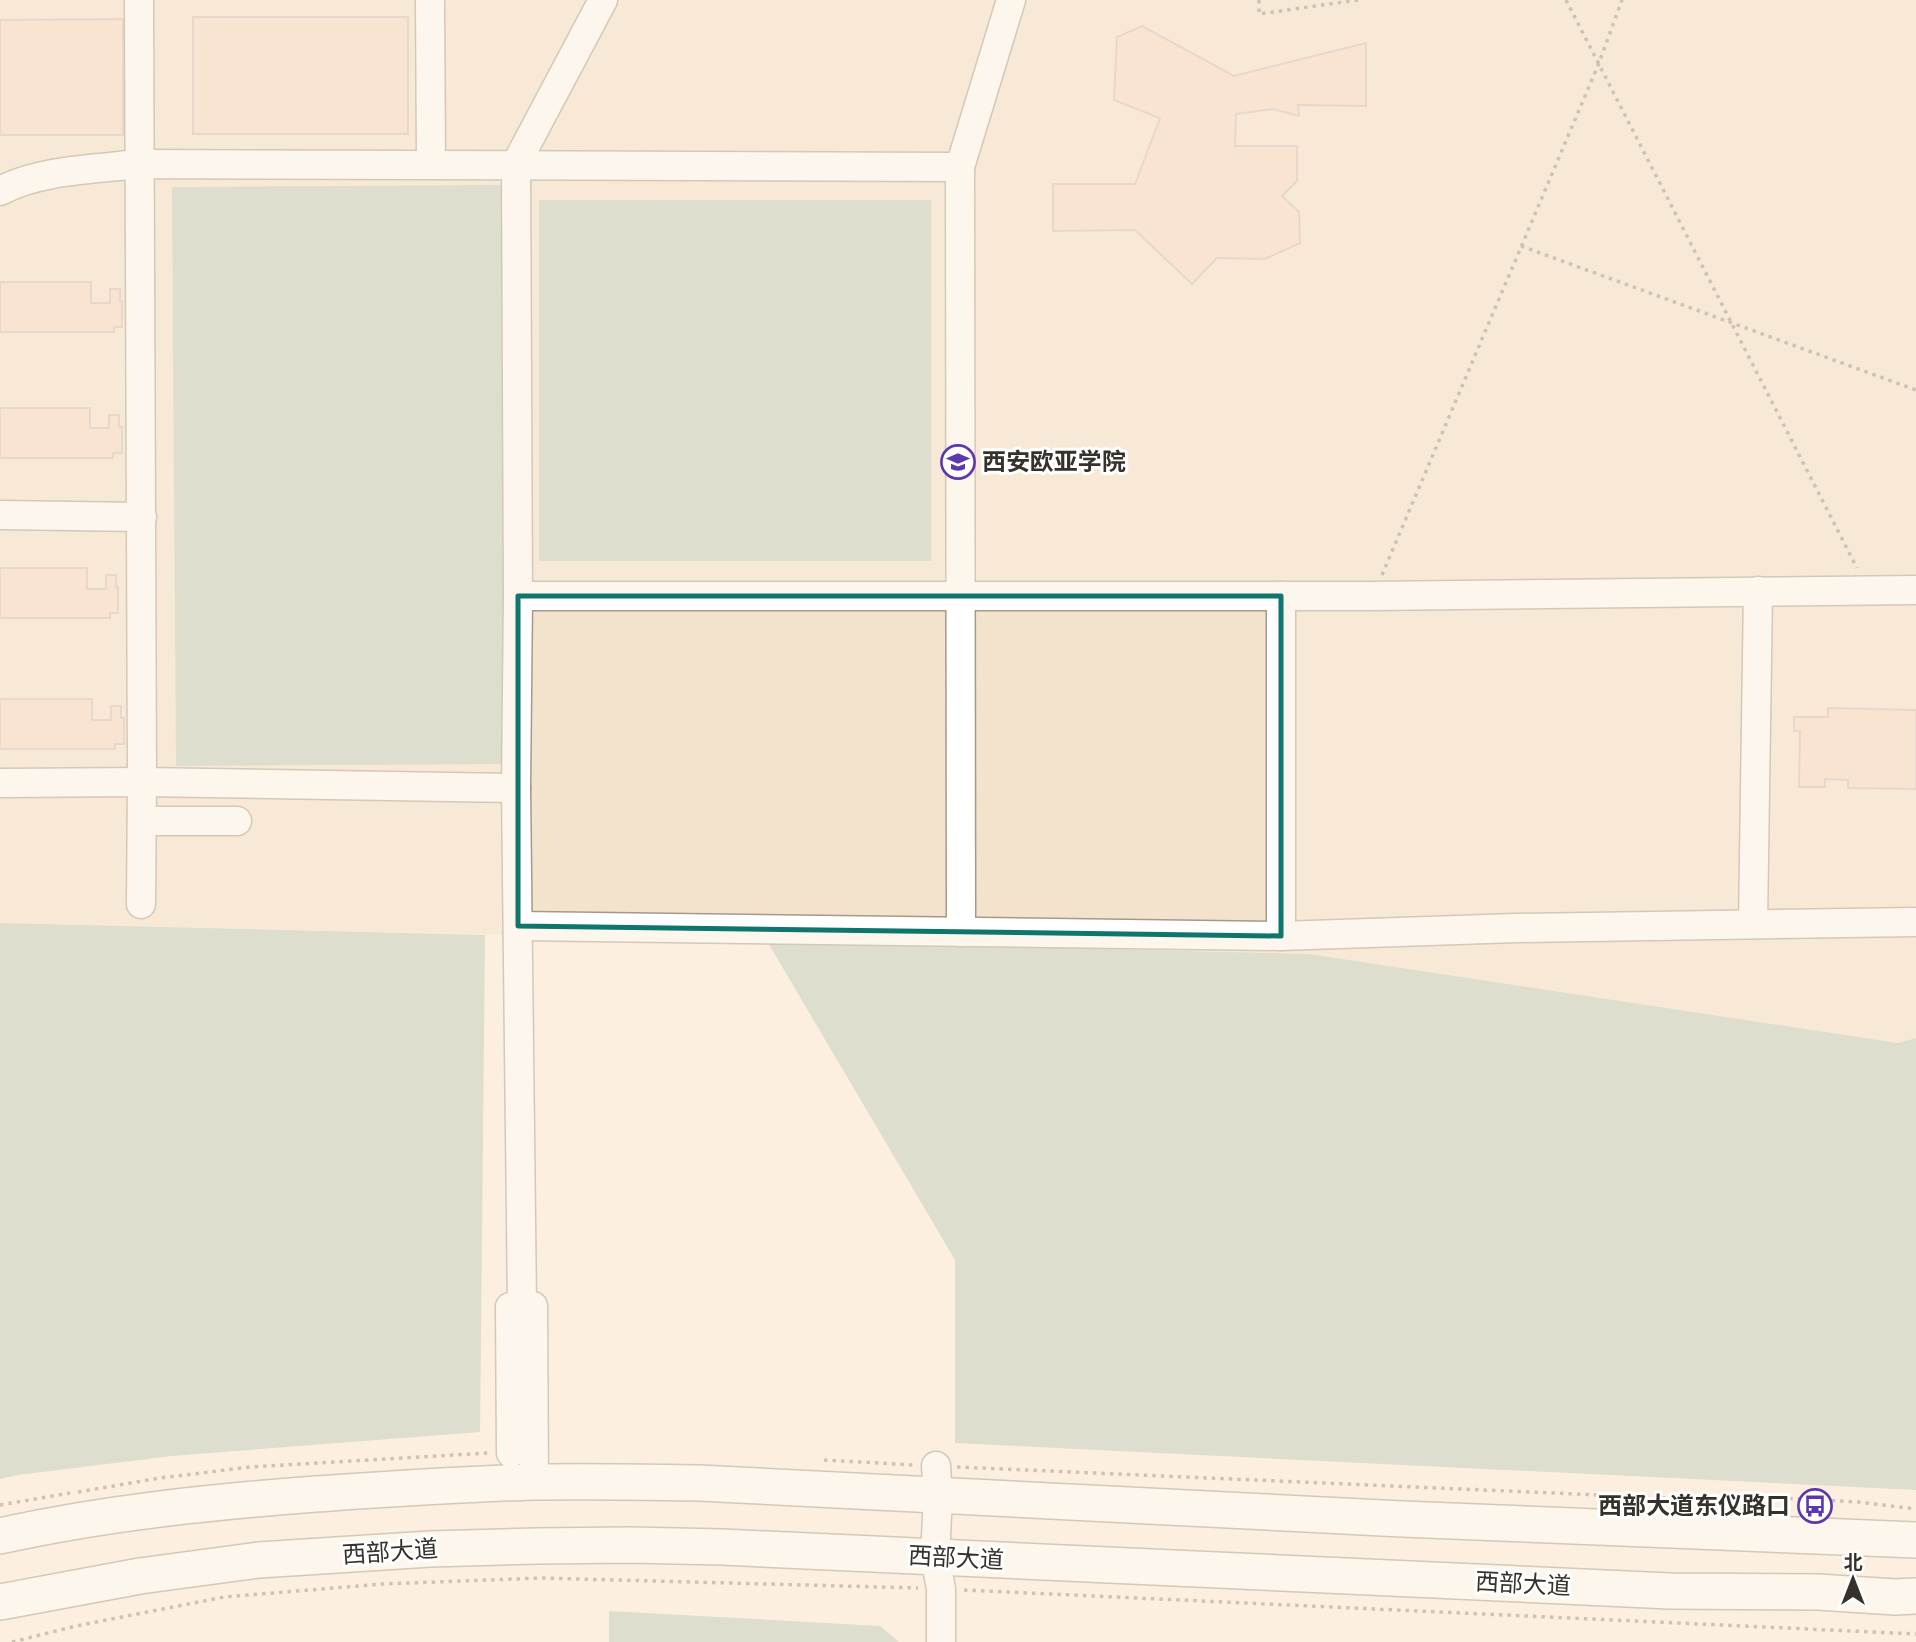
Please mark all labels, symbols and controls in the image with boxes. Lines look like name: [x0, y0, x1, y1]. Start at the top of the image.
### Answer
school or university icon: 西安欧亚学院: [939, 443, 977, 481]
place label: 西安欧亚学院: [982, 448, 1126, 476]
bus stop icon: 西部大道东仪路口: [1796, 1487, 1834, 1525]
place label: 西部大道东仪路口: [1598, 1492, 1790, 1520]
street label: 西部大道: [341, 1535, 439, 1569]
street label: 西部大道: [907, 1542, 1005, 1574]
north arrow: [1818, 1544, 1888, 1614]
text: 北: [1843, 1551, 1863, 1574]
street label: 西部大道: [1474, 1568, 1572, 1600]

